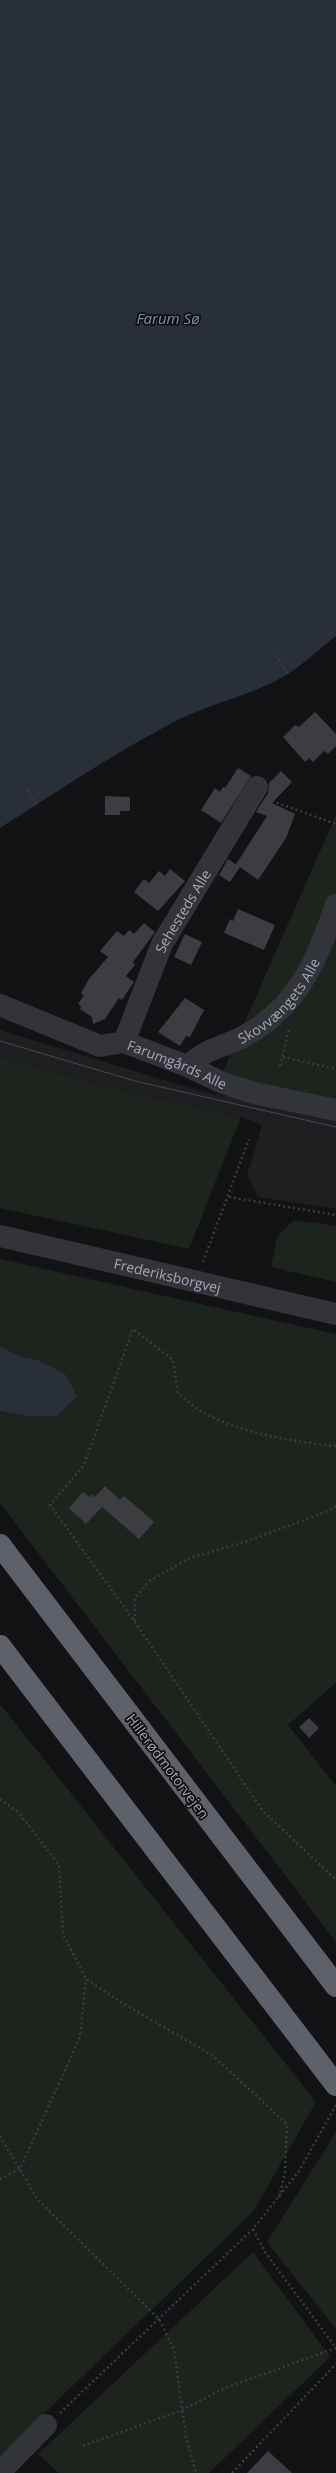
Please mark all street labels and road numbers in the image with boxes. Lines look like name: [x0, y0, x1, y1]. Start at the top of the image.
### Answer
street label: Sehesteds Alle: [150, 865, 215, 955]
street label: Skovvængets Alle: [234, 955, 323, 1047]
street label: Farumgårds Alle: [125, 1035, 230, 1093]
street label: Frederiksborgvej: [112, 1253, 223, 1297]
street label: Hillerødmotorvejen: [122, 1710, 214, 1822]

